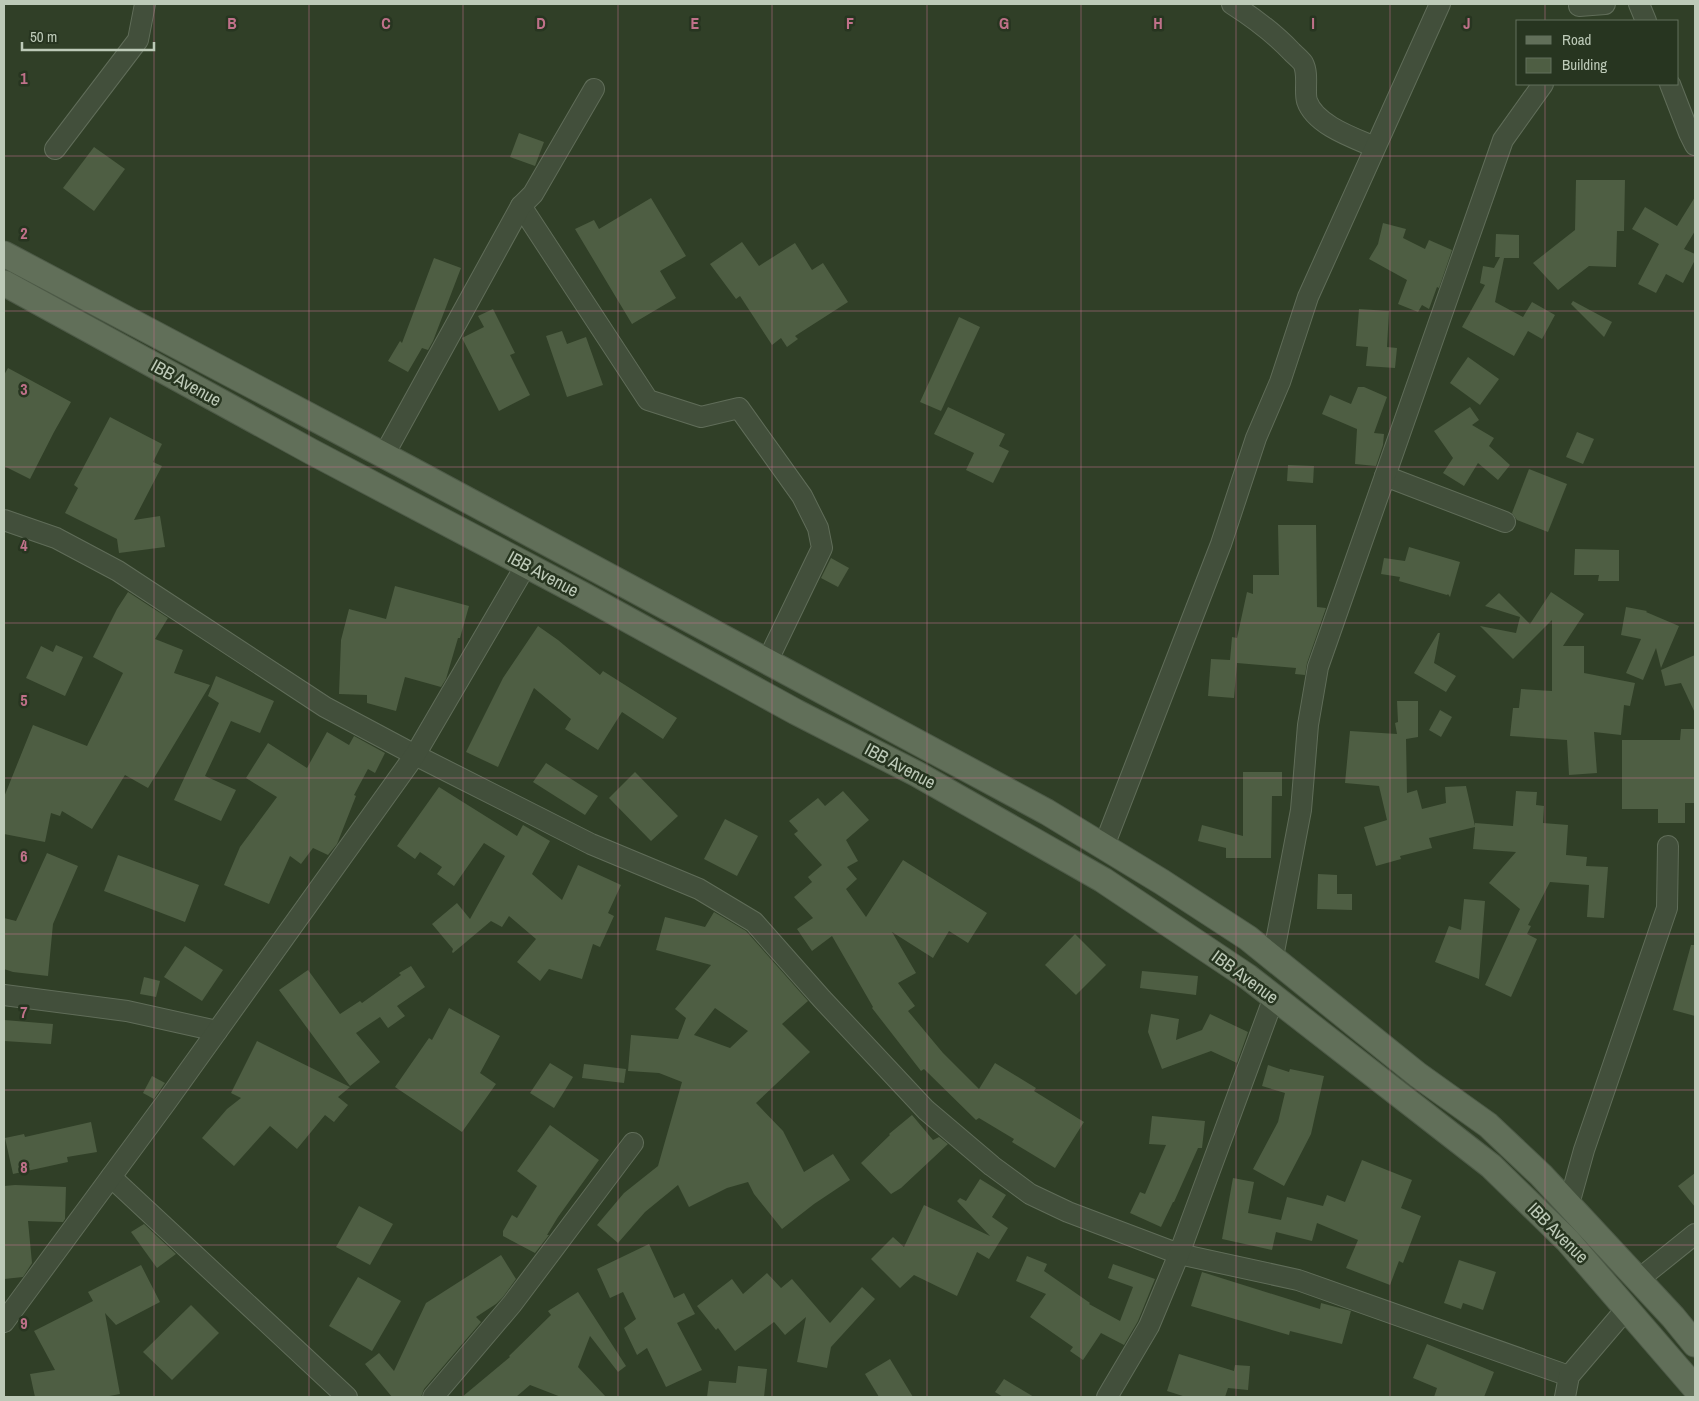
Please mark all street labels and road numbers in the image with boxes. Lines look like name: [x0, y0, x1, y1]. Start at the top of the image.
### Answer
street label: IBB Avenue: [147, 353, 226, 412]
street label: IBB Avenue: [503, 544, 583, 603]
street label: IBB Avenue: [860, 736, 940, 795]
street label: IBB Avenue: [1207, 944, 1284, 1009]
street label: IBB Avenue: [1522, 1197, 1594, 1269]

